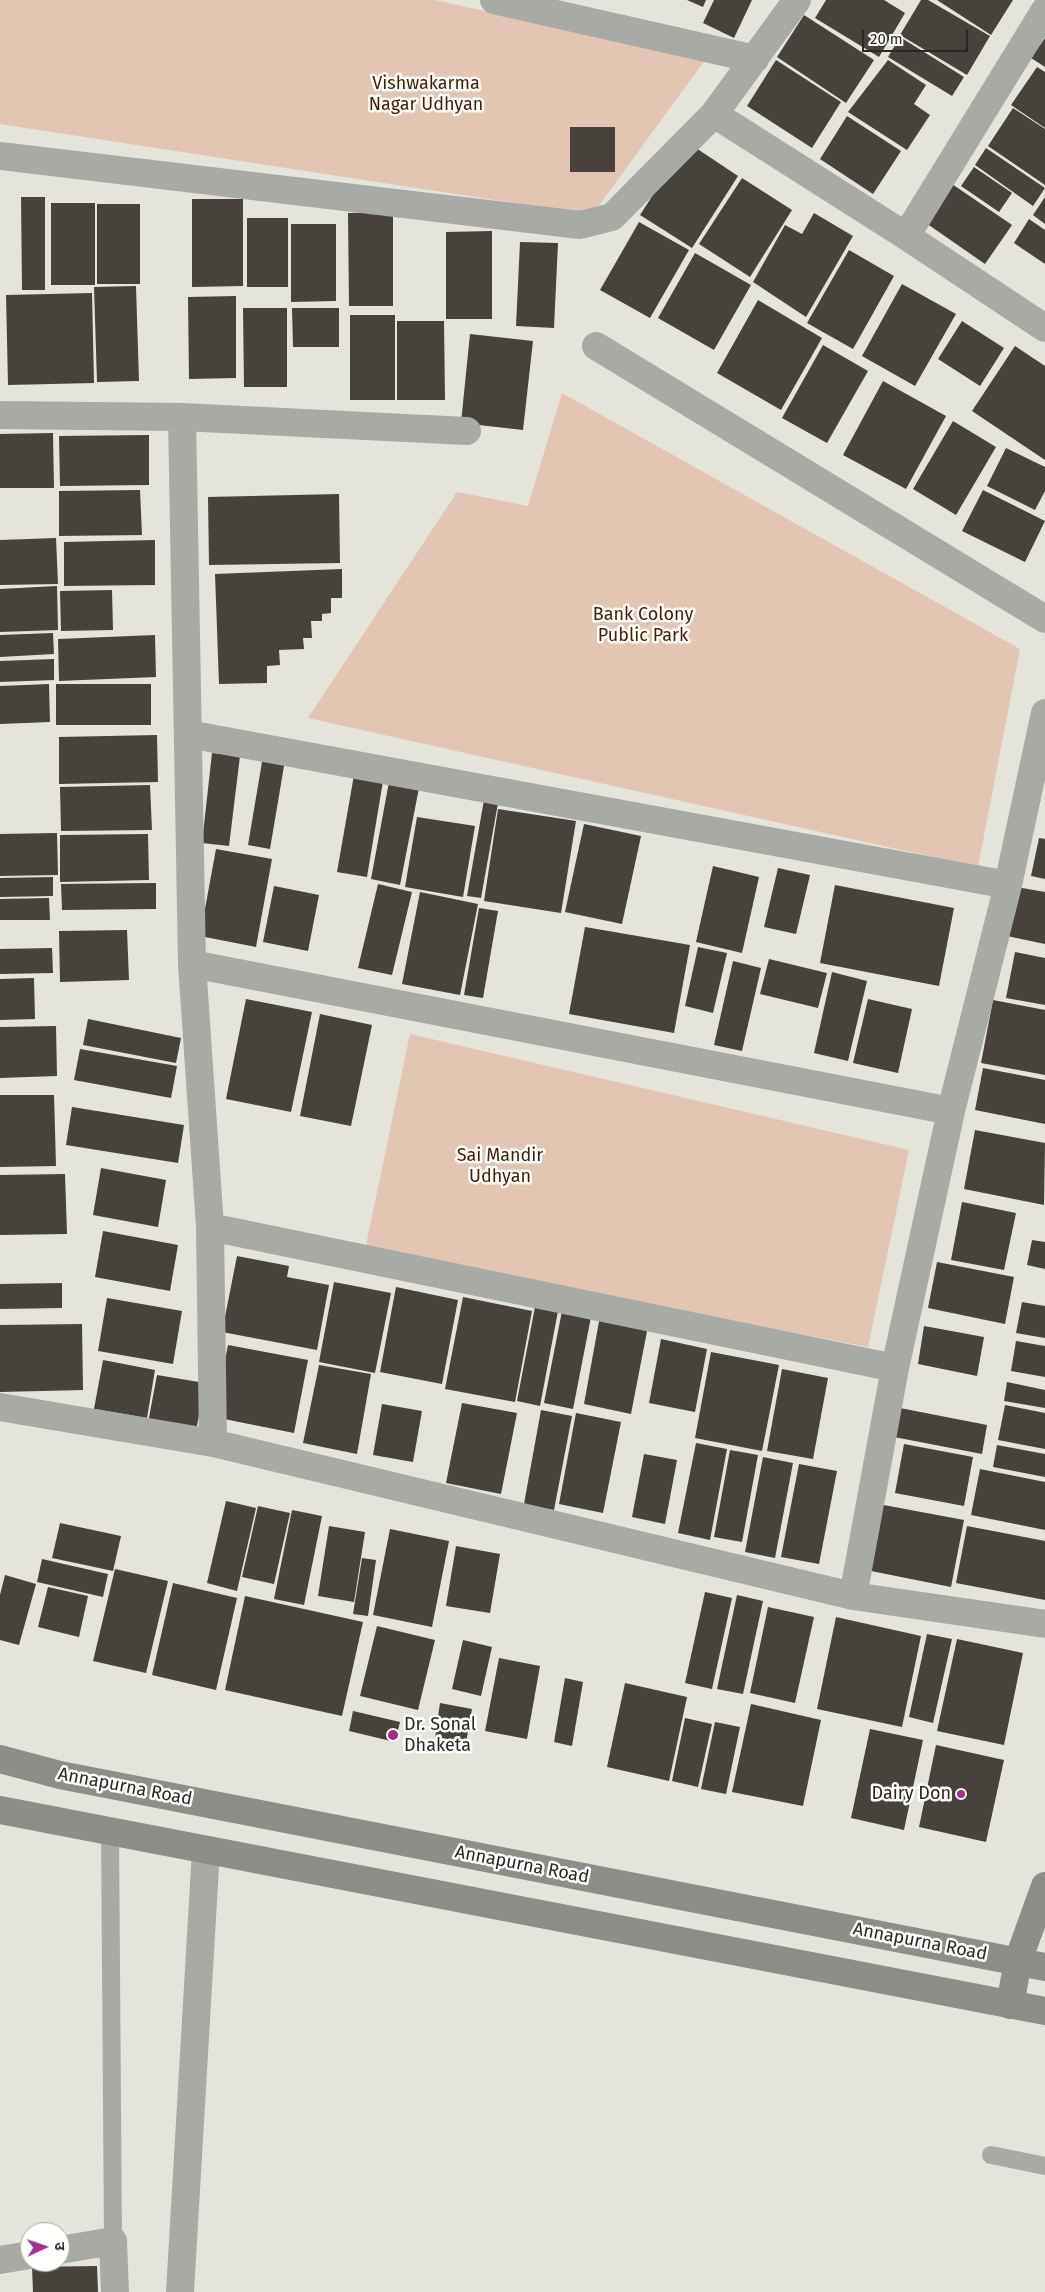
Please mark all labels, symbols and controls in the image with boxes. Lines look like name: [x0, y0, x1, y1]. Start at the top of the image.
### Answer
scale bar: [865, 20, 971, 52]
text: 20 m: [870, 30, 903, 48]
park label: Vishwakarma Nagar Udhyan: [369, 73, 483, 116]
park label: Bank Colony Public Park: [593, 604, 693, 646]
park label: Sai Mandir Udhyan: [457, 1145, 543, 1188]
place label: Dr. Sonal Dhaketa: [404, 1714, 476, 1756]
marker: Dr. Sonal Dhaketa: [386, 1728, 400, 1742]
street label: Annapurna Road: [56, 1763, 194, 1811]
place label: Dairy Don: [871, 1783, 951, 1805]
marker: Dairy Don: [955, 1788, 967, 1800]
street label: Annapurna Road: [453, 1841, 591, 1889]
street label: Annapurna Road: [851, 1918, 989, 1966]
north arrow: [20, 2222, 70, 2272]
text: उ: [51, 2242, 68, 2251]

